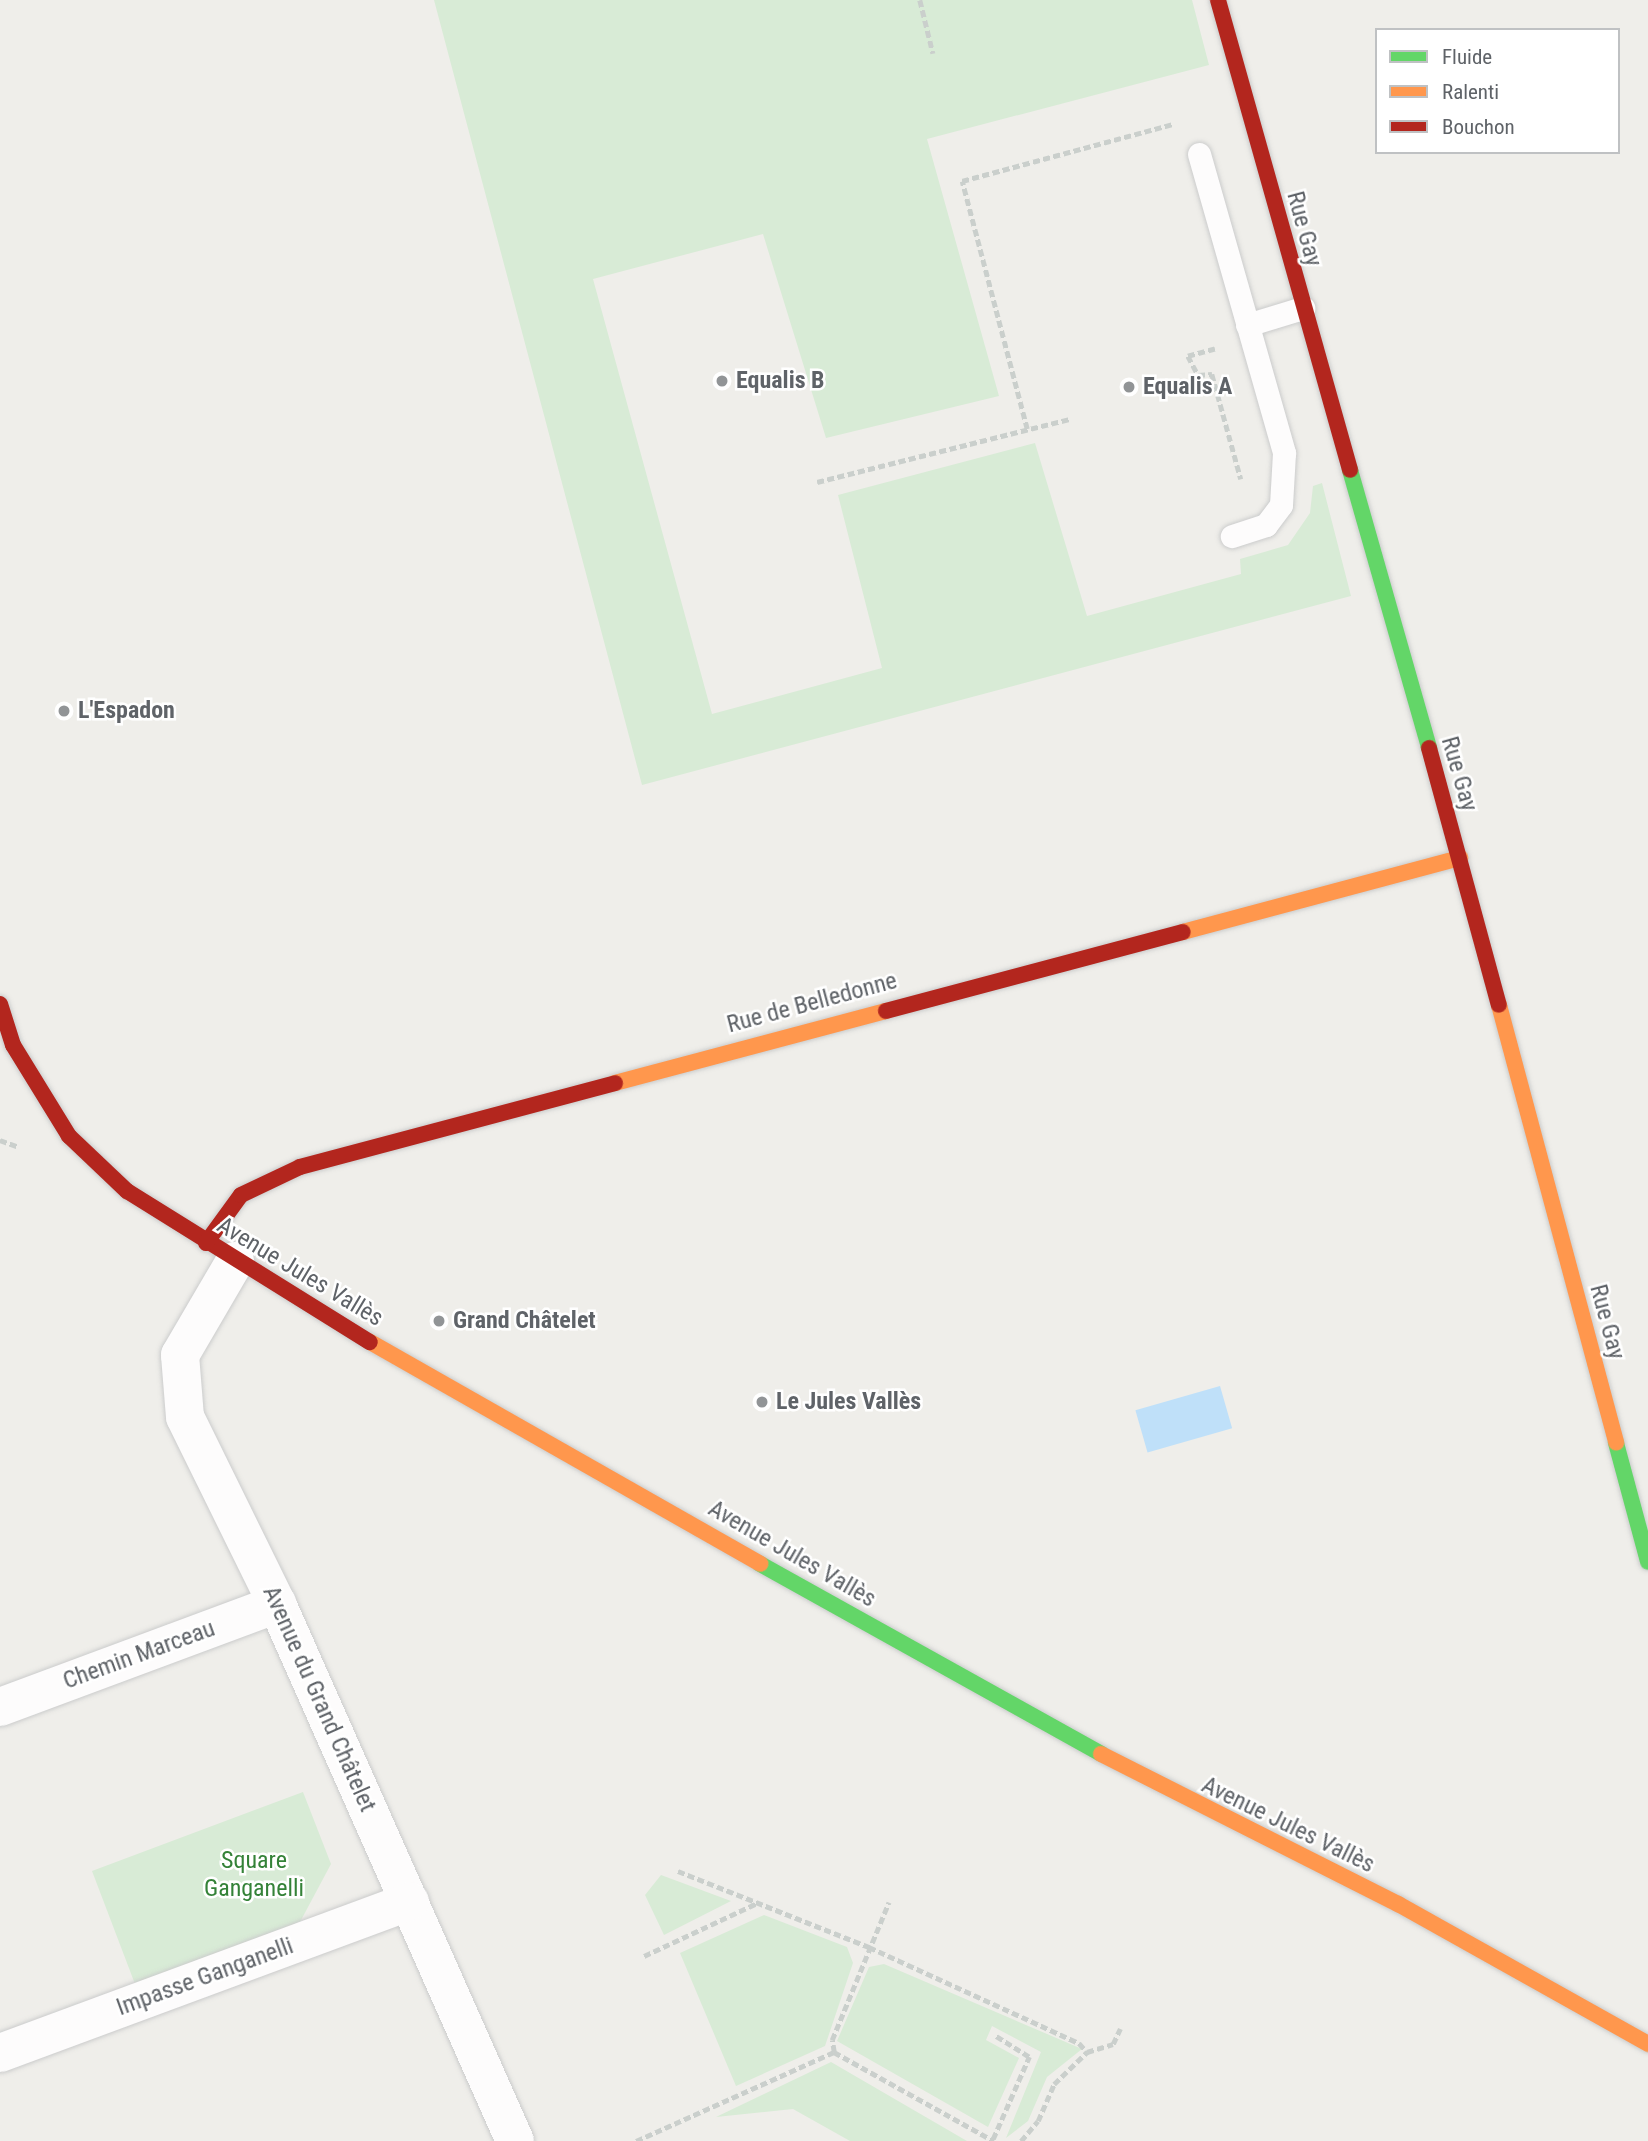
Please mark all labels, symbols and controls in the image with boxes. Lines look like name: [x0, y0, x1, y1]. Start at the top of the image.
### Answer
legend: [1375, 28, 1620, 154]
text: Fluide: [1442, 45, 1492, 69]
text: Ralenti: [1442, 80, 1499, 104]
text: Bouchon: [1442, 115, 1515, 139]
street label: Rue Gay: [1280, 188, 1328, 270]
place label: Equalis B: [736, 367, 825, 395]
marker: Equalis B: [714, 373, 730, 389]
place label: Equalis A: [1143, 373, 1232, 401]
marker: Equalis A: [1121, 379, 1137, 395]
place label: L'Espadon: [78, 697, 175, 725]
marker: L'Espadon: [56, 703, 72, 719]
street label: Rue Gay: [1435, 733, 1483, 815]
street label: Rue de Belledonne: [724, 966, 900, 1040]
street label: Avenue Jules Vallès: [212, 1211, 388, 1333]
street label: Rue Gay: [1583, 1281, 1631, 1363]
place label: Grand Châtelet: [453, 1307, 596, 1335]
marker: Grand Châtelet: [431, 1313, 447, 1329]
place label: Le Jules Vallès: [776, 1388, 921, 1416]
marker: Le Jules Vallès: [754, 1394, 770, 1410]
street label: Avenue Jules Vallès: [703, 1494, 881, 1614]
street label: Avenue du Grand Châtelet: [256, 1582, 382, 1816]
street label: Chemin Marceau: [59, 1614, 219, 1696]
street label: Avenue Jules Vallès: [1197, 1771, 1379, 1879]
park label: Square Ganganelli: [204, 1847, 304, 1903]
street label: Impasse Ganganelli: [113, 1932, 297, 2022]

